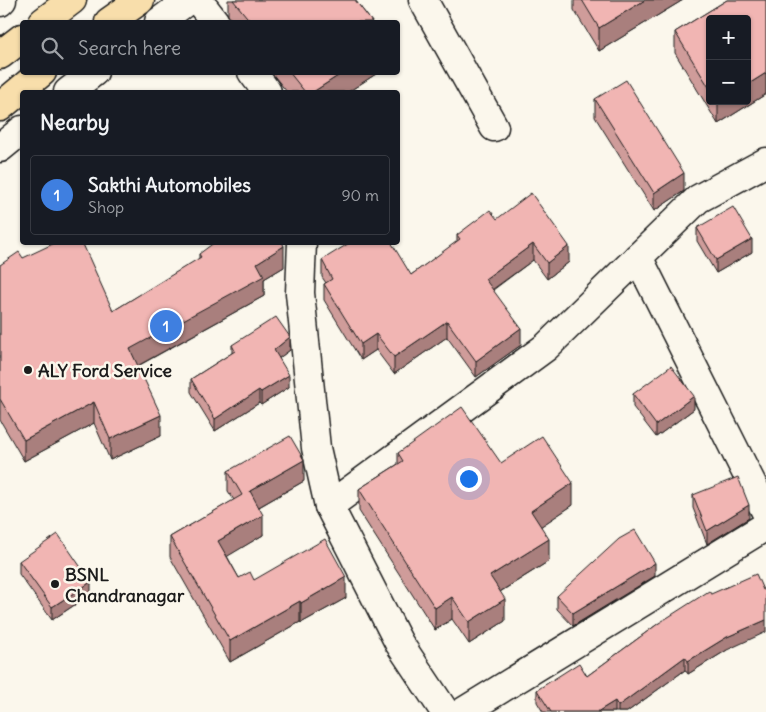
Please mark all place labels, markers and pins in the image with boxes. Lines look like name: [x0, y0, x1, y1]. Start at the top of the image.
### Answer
pin: 1: [150, 307, 182, 345]
place label: ALY Ford Service: [38, 359, 172, 382]
marker: ALY Ford Service: [22, 364, 34, 376]
place label: BSNL Chandranagar: [65, 563, 185, 607]
marker: BSNL Chandranagar: [49, 578, 61, 590]

